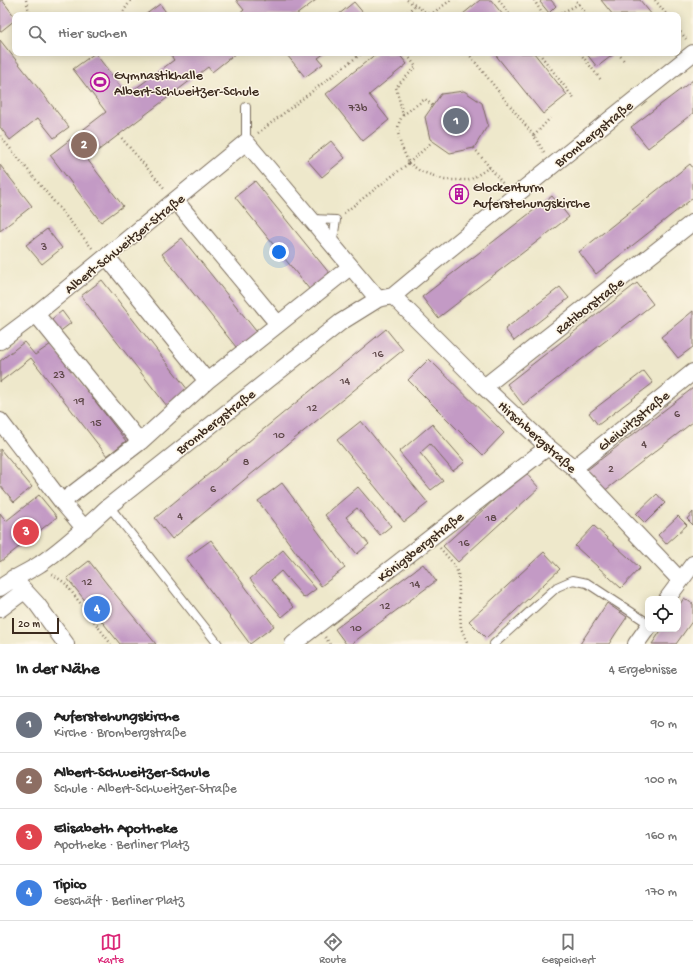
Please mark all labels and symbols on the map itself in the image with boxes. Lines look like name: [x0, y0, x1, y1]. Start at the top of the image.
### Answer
place label: Gymnastikhalle Albert-Schweitzer-Schule: [114, 68, 260, 101]
sports icon: Gymnastikhalle Albert-Schweitzer-Schule: [89, 71, 111, 93]
street label: Brombergstraße: [551, 98, 638, 172]
house number: 73b: [348, 102, 368, 116]
pin: 1: [443, 106, 469, 136]
pin: 2: [71, 130, 97, 160]
place label: Glockenturm Auferstehungskirche: [473, 180, 591, 213]
building icon: Glockenturm Auferstehungskirche: [448, 183, 470, 205]
street label: Albert-Schweitzer-Straße: [62, 191, 190, 299]
house number: 3: [40, 241, 47, 255]
your location: [269, 242, 289, 262]
street label: Ratiborstraße: [553, 274, 629, 339]
house number: 16: [372, 348, 384, 362]
house number: 23: [53, 369, 65, 383]
house number: 14: [339, 375, 351, 389]
street label: Brombergstraße: [173, 386, 260, 460]
street label: Gleiwitzstraße: [595, 387, 674, 456]
house number: 19: [73, 395, 84, 409]
street label: Hirschbergstraße: [493, 398, 580, 478]
house number: 12: [306, 402, 317, 416]
house number: 6: [674, 408, 681, 422]
house number: 15: [89, 417, 102, 431]
house number: 10: [272, 429, 285, 443]
house number: 4: [641, 438, 647, 452]
house number: 8: [243, 456, 250, 470]
house number: 2: [608, 463, 614, 477]
house number: 6: [210, 483, 217, 497]
street label: Königsbergstraße: [375, 509, 469, 587]
house number: 4: [177, 510, 183, 524]
house number: 18: [484, 512, 497, 526]
pin: 3: [13, 517, 39, 547]
house number: 16: [458, 537, 470, 551]
house number: 12: [81, 576, 92, 590]
house number: 14: [409, 578, 421, 592]
pin: 4: [84, 594, 110, 624]
house number: 12: [379, 600, 390, 614]
scale bar: [12, 616, 59, 635]
house number: 10: [349, 622, 362, 636]

